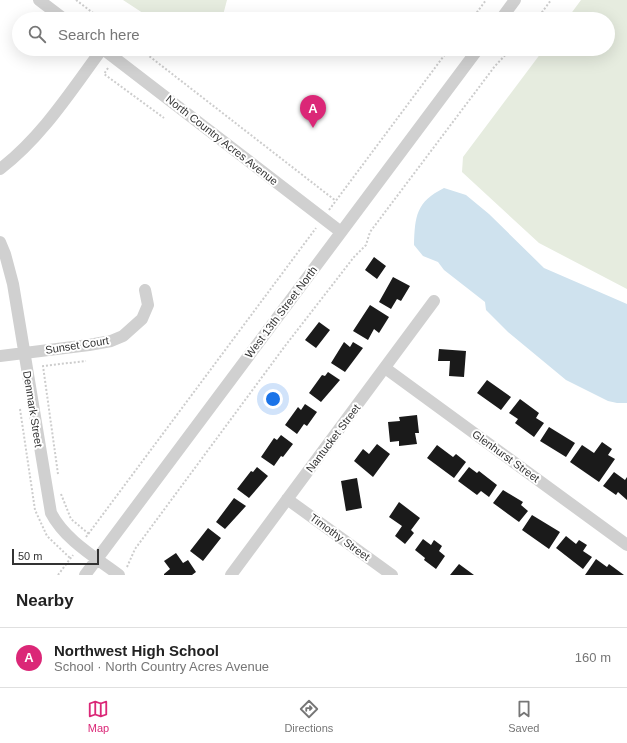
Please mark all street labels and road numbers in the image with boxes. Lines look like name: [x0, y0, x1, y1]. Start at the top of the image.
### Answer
street label: North Country Acres Avenue: [164, 93, 280, 187]
street label: West 13th Street North: [243, 264, 319, 360]
street label: Sunset Court: [44, 334, 110, 356]
street label: Denmark Street: [21, 370, 45, 448]
street label: Nantucket Street: [304, 402, 362, 474]
street label: Glenhurst Street: [470, 428, 542, 484]
street label: Timothy Street: [308, 511, 372, 563]

